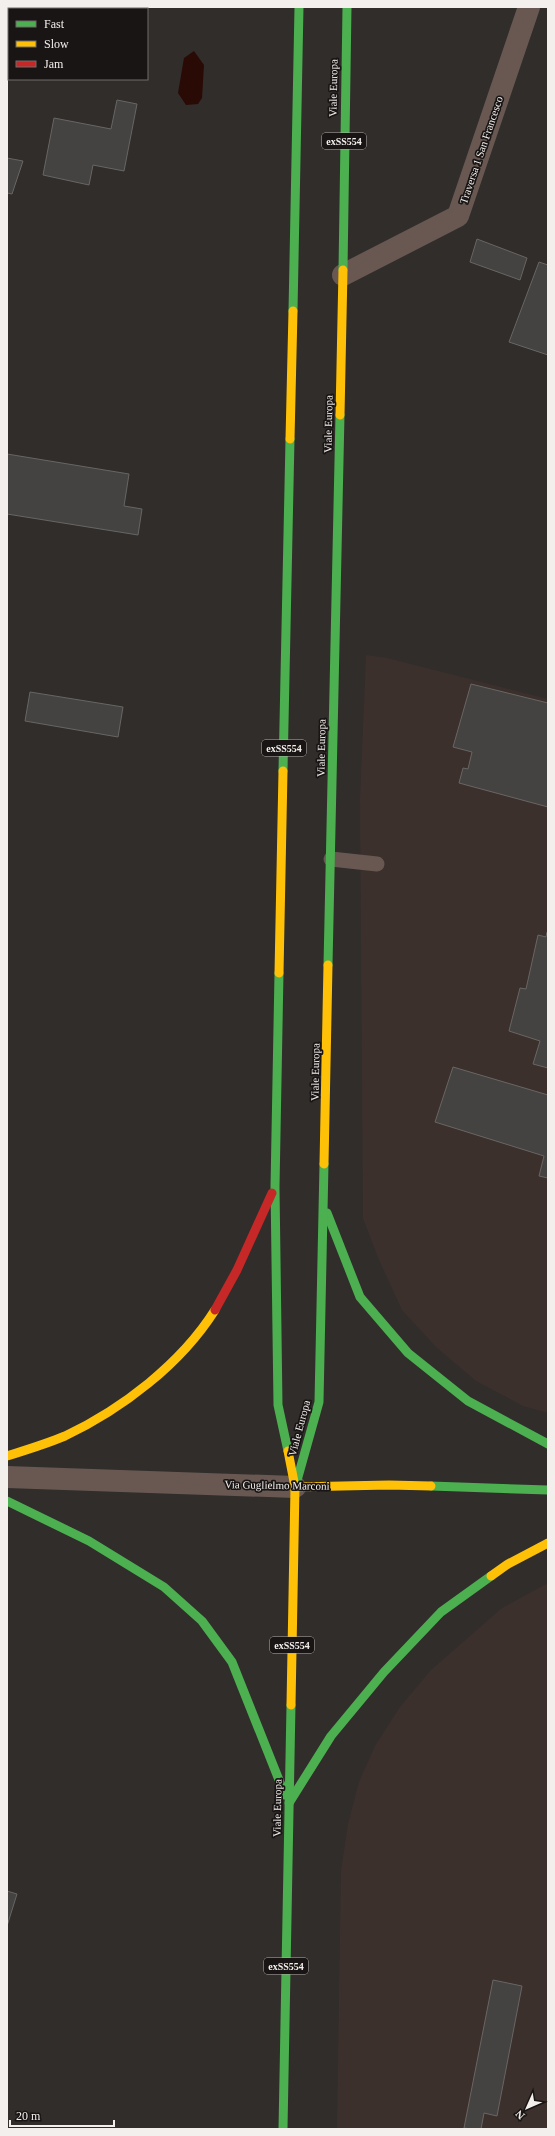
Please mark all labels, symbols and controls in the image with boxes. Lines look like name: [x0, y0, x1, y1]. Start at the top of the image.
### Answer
legend: [8, 8, 148, 80]
text: Fast: [44, 17, 65, 31]
text: Slow: [44, 37, 69, 51]
text: Jam: [44, 57, 64, 71]
street label: Viale Europa: [326, 59, 340, 117]
street label: Traversa 1 San Francesco: [457, 94, 505, 205]
road number: exSS554: [322, 133, 366, 149]
street label: Viale Europa: [321, 395, 335, 453]
street label: Viale Europa: [314, 719, 328, 777]
road number: exSS554: [262, 740, 306, 756]
street label: Viale Europa: [308, 1043, 322, 1101]
street label: Viale Europa: [286, 1398, 312, 1457]
street label: Via Guglielmo Marconi: [224, 1478, 330, 1492]
road number: exSS554: [270, 1637, 314, 1653]
street label: Viale Europa: [270, 1779, 284, 1837]
road number: exSS554: [264, 1958, 308, 1974]
north arrow: [507, 2088, 547, 2128]
scale bar: [10, 2102, 114, 2128]
text: N: [513, 2108, 527, 2122]
text: 20 m: [16, 2109, 41, 2123]

